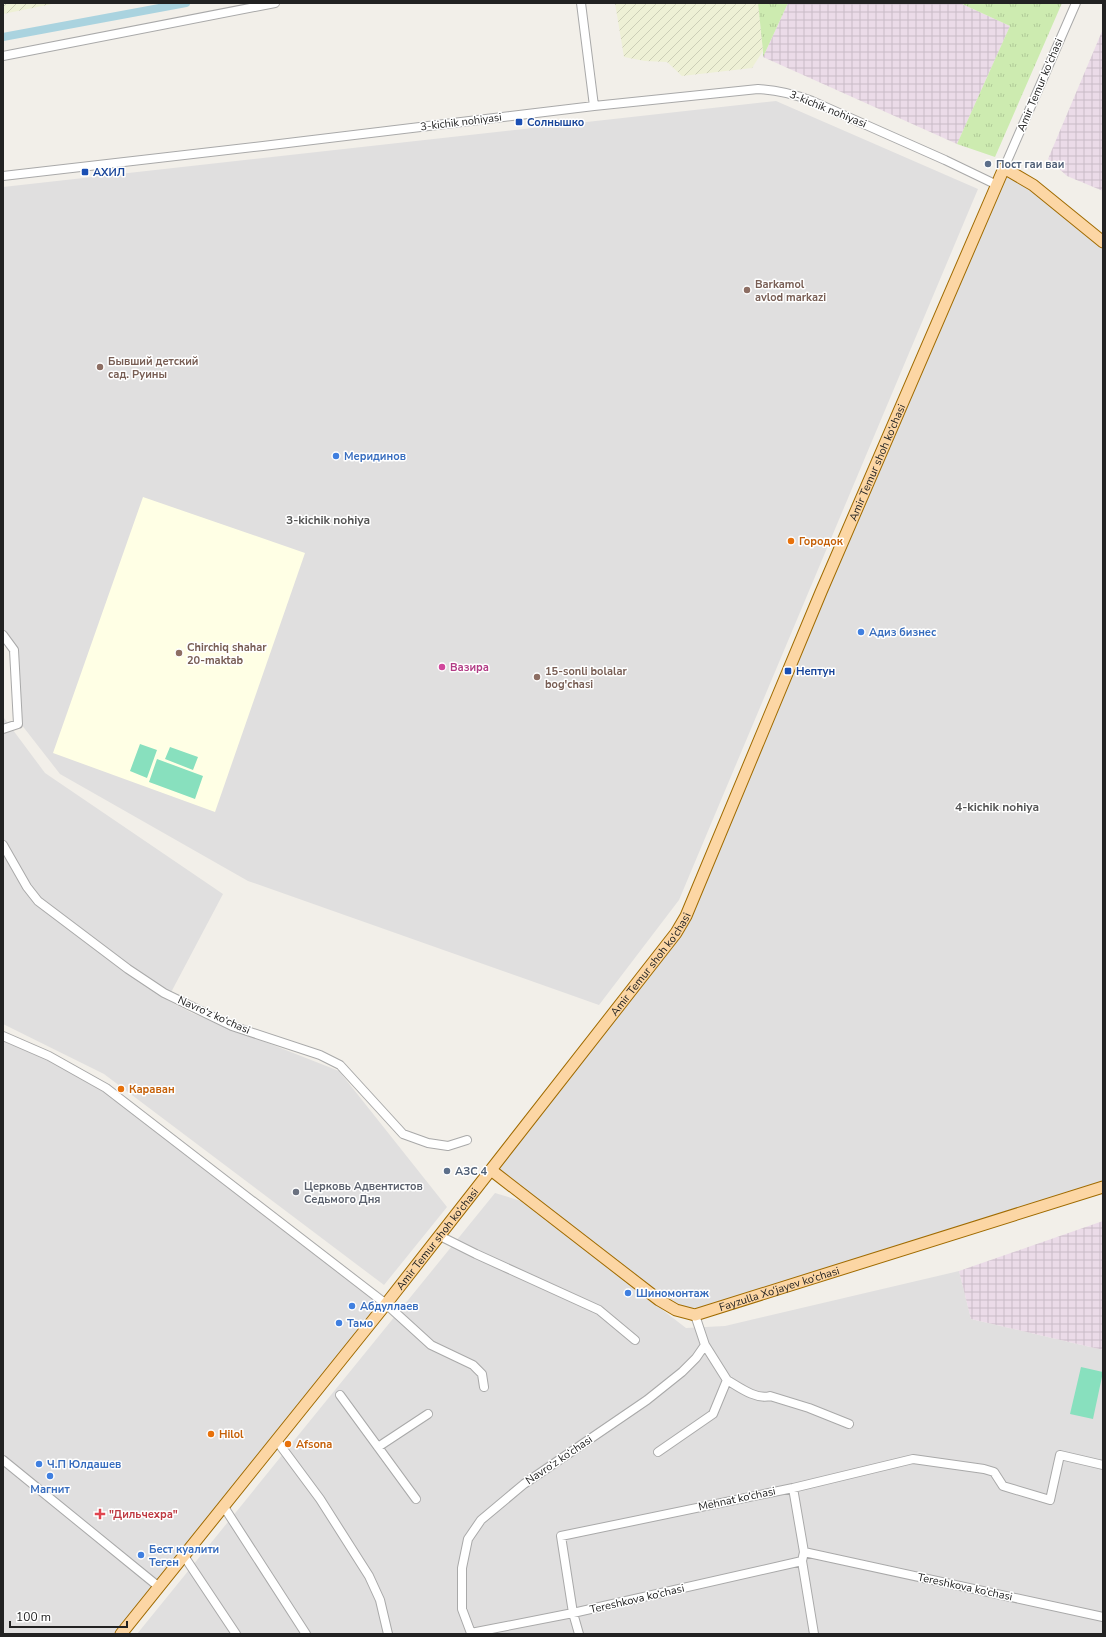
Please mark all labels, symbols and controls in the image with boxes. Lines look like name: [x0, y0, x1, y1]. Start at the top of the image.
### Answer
street label: Amir Temur ko'chasi: [1014, 36, 1066, 134]
street label: 3-kichik nohiyasi: [787, 87, 869, 131]
street label: 3-kichik nohiyasi: [419, 110, 503, 134]
place label: Солнышко: [527, 115, 584, 130]
marker: Солнышко: [514, 117, 524, 127]
place label: Пост гаи ваи: [996, 157, 1064, 172]
marker: Пост гаи ваи: [983, 159, 993, 169]
place label: АХИЛ: [93, 165, 125, 180]
marker: АХИЛ: [80, 167, 90, 177]
place label: Barkamol avlod markazi: [755, 277, 826, 305]
marker: Barkamol avlod markazi: [742, 285, 752, 295]
place label: Бывший детский сад. Руины: [108, 354, 198, 382]
marker: Бывший детский сад. Руины: [95, 362, 105, 372]
street label: Amir Temur shoh ko‘chasi: [845, 402, 909, 523]
place label: Меридинов: [344, 449, 406, 464]
marker: Меридинов: [331, 451, 341, 461]
district label: 3-kichik nohiya: [286, 512, 370, 528]
place label: Городок: [799, 534, 844, 549]
marker: Городок: [786, 536, 796, 546]
place label: Адиз бизнес: [869, 625, 937, 640]
marker: Адиз бизнес: [856, 627, 866, 637]
place label: Chirchiq shahar 20-maktab: [187, 640, 267, 668]
marker: Chirchiq shahar 20-maktab: [174, 648, 184, 658]
place label: Вазира: [450, 660, 489, 675]
marker: Вазира: [437, 662, 447, 672]
place label: 15-sonli bolalar bog'chasi: [545, 664, 627, 692]
place label: Нептун: [796, 664, 835, 679]
marker: Нептун: [783, 666, 793, 676]
marker: 15-sonli bolalar bog'chasi: [532, 672, 542, 682]
district label: 4-kichik nohiya: [955, 799, 1039, 815]
street label: Amir Temur shoh ko‘chasi: [607, 910, 694, 1019]
street label: Navro‘z ko‘chasi: [175, 992, 253, 1038]
place label: Караван: [129, 1082, 175, 1097]
marker: Караван: [116, 1084, 126, 1094]
place label: АЗС 4: [455, 1164, 488, 1179]
marker: АЗС 4: [442, 1166, 452, 1176]
place label: Церковь Адвентистов Седьмого Дня: [304, 1179, 423, 1207]
street label: Amir Temur shoh ko‘chasi: [392, 1185, 482, 1293]
marker: Церковь Адвентистов Седьмого Дня: [291, 1187, 301, 1197]
street label: Fayzulla Xo‘jayev ko‘chasi: [717, 1263, 841, 1315]
place label: Шиномонтаж: [636, 1286, 710, 1301]
marker: Шиномонтаж: [623, 1288, 633, 1298]
place label: Абдуллаев: [360, 1299, 419, 1314]
marker: Абдуллаев: [347, 1301, 357, 1311]
place label: Тамо: [347, 1316, 373, 1331]
marker: Тамо: [334, 1318, 344, 1328]
place label: Hilol: [219, 1427, 244, 1442]
marker: Hilol: [206, 1429, 216, 1439]
street label: Navro‘z ko‘chasi: [523, 1432, 595, 1488]
place label: Afsona: [296, 1437, 332, 1452]
marker: Afsona: [283, 1439, 293, 1449]
place label: Ч.П Юлдашев: [47, 1457, 121, 1472]
marker: Ч.П Юлдашев: [34, 1459, 44, 1469]
marker: Магнит: [45, 1471, 55, 1481]
place label: Магнит: [30, 1482, 70, 1497]
street label: Mehnat ko‘chasi: [697, 1484, 777, 1514]
place label: "Дильчехра": [109, 1507, 178, 1522]
marker: "Дильчехра": [94, 1508, 106, 1520]
place label: Бест куалити Теген: [149, 1542, 219, 1570]
marker: Бест куалити Теген: [136, 1550, 146, 1560]
street label: Tereshkova ko‘chasi: [916, 1570, 1014, 1604]
street label: Tereshkova ko‘chasi: [588, 1581, 686, 1617]
scale bar: [10, 1603, 127, 1629]
text: 100 m: [16, 1609, 51, 1625]

